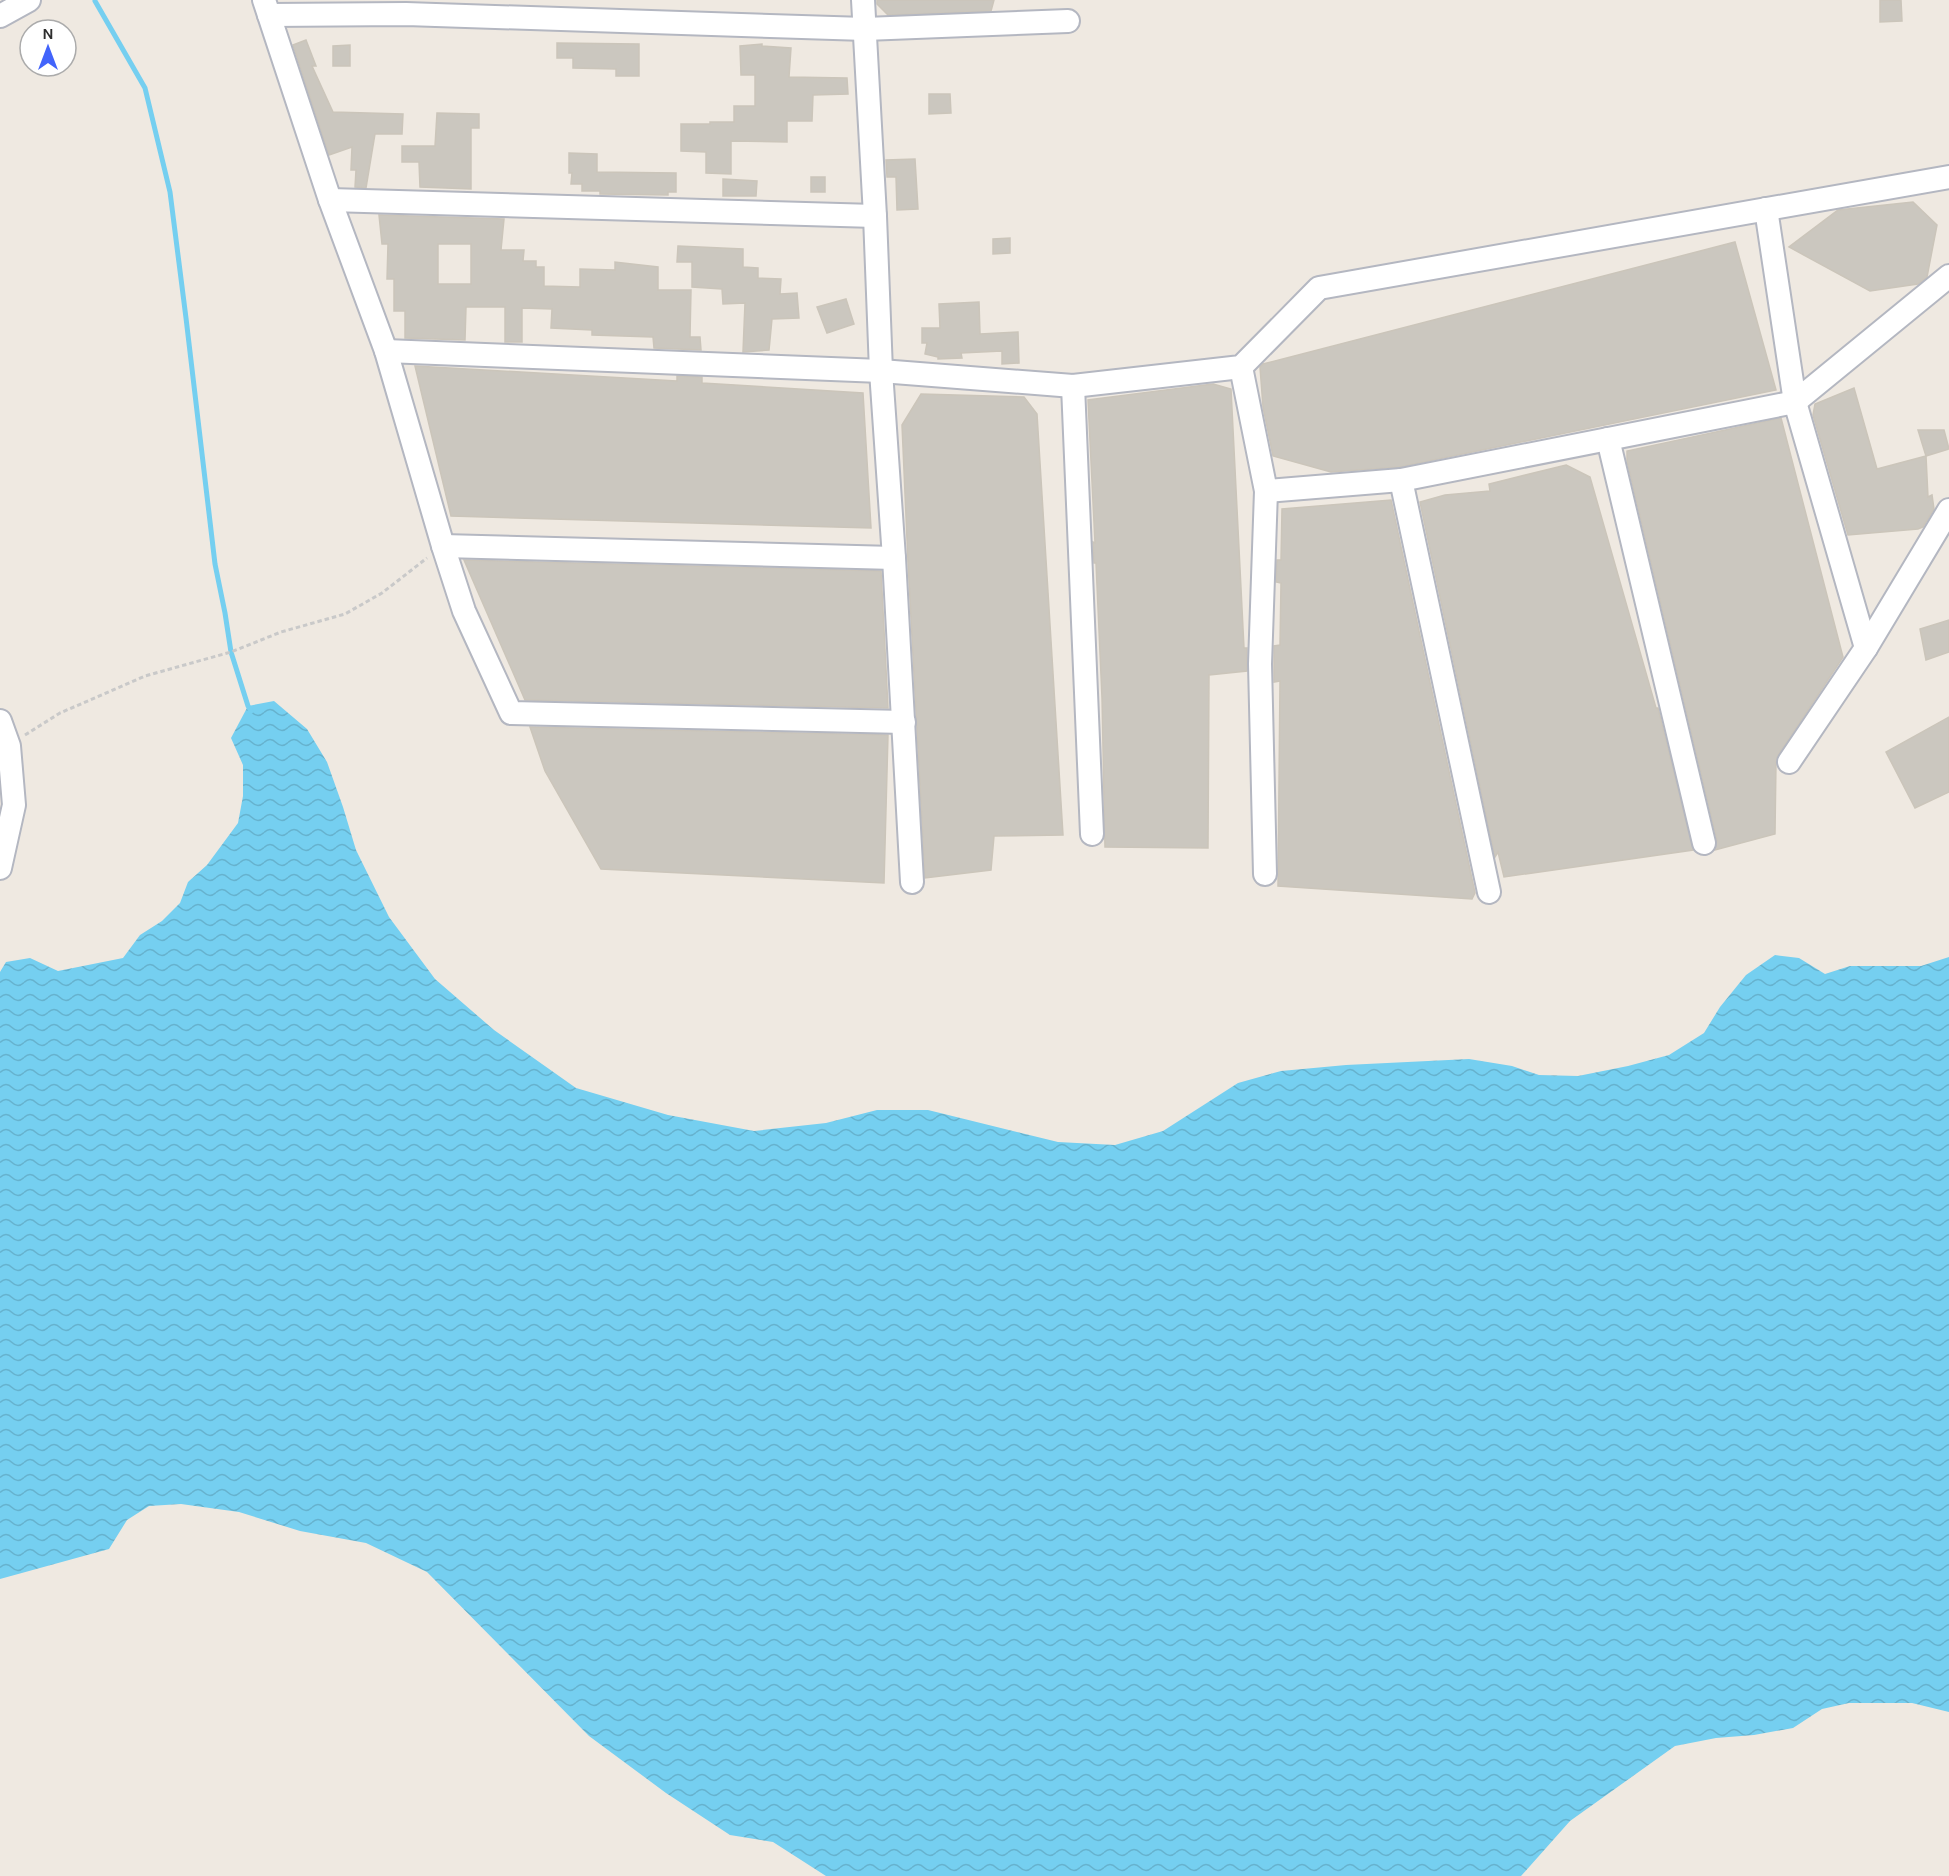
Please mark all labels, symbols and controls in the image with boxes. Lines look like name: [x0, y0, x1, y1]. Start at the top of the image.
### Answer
north arrow: [18, 18, 78, 78]
text: N: [42, 24, 54, 43]

